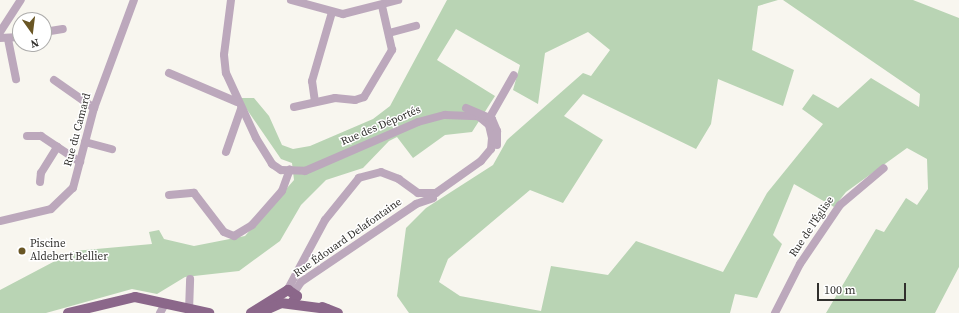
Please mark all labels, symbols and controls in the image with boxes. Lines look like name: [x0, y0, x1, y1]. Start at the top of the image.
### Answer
north arrow: [12, 12, 52, 52]
text: N: [29, 35, 40, 51]
street label: Rue du Camard: [62, 92, 94, 168]
street label: Rue des Déportés: [339, 103, 423, 149]
street label: Rue de l'Église: [787, 194, 837, 260]
street label: Rue Édouard Delafontaine: [291, 196, 405, 280]
place label: Piscine Aldebert Bellier: [30, 238, 108, 264]
marker: Piscine Aldebert Bellier: [17, 246, 27, 256]
scale bar: [819, 275, 908, 301]
text: 100 m: [824, 282, 856, 298]

